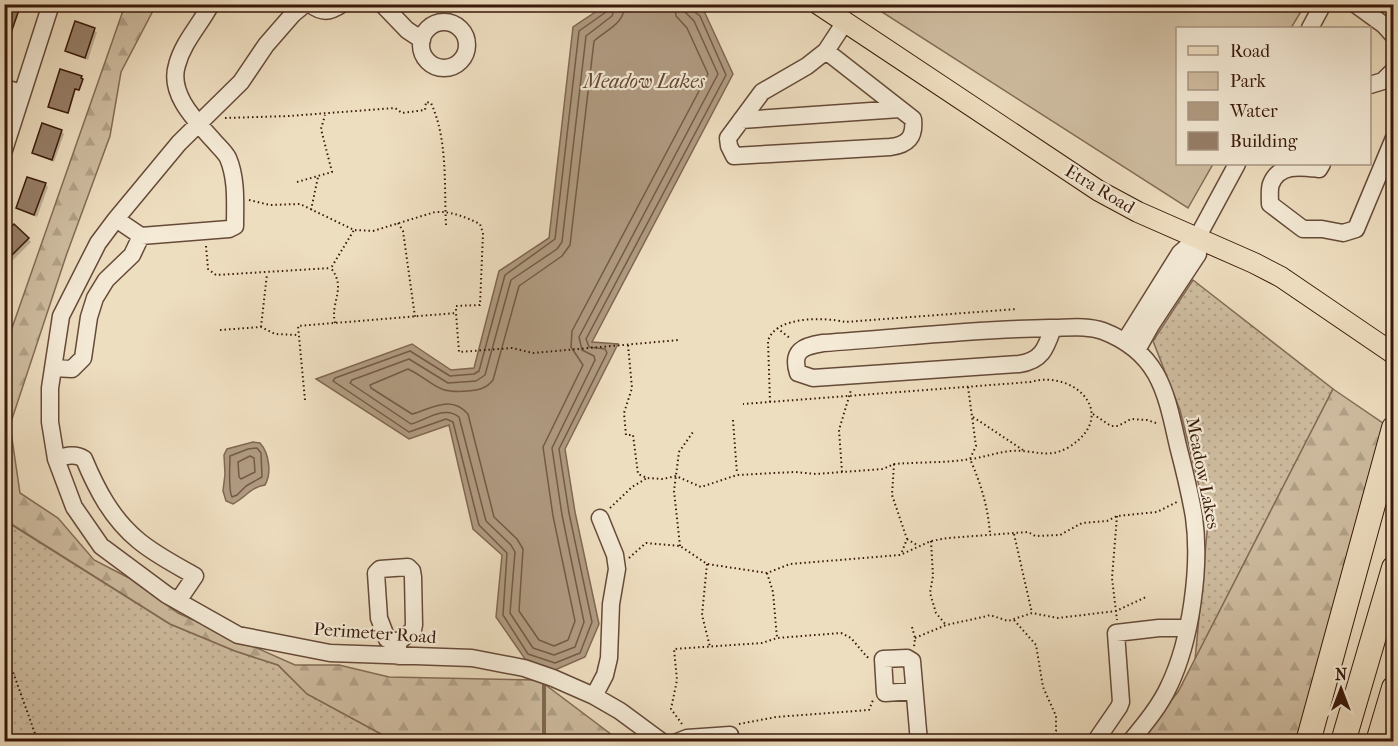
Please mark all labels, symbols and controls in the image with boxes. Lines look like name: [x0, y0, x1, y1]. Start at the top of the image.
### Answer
legend: [1176, 27, 1371, 165]
text: Road: [1230, 41, 1270, 62]
water label: Meadow Lakes: [581, 70, 705, 93]
text: Park: [1230, 71, 1267, 92]
text: Water: [1229, 101, 1278, 122]
text: Building: [1230, 131, 1298, 152]
street label: Etra Road: [1061, 161, 1138, 218]
street label: Meadow Lakes: [1181, 416, 1224, 531]
street label: Perimeter Road: [313, 619, 437, 648]
north arrow: [1311, 659, 1371, 719]
text: N: [1335, 665, 1348, 684]

